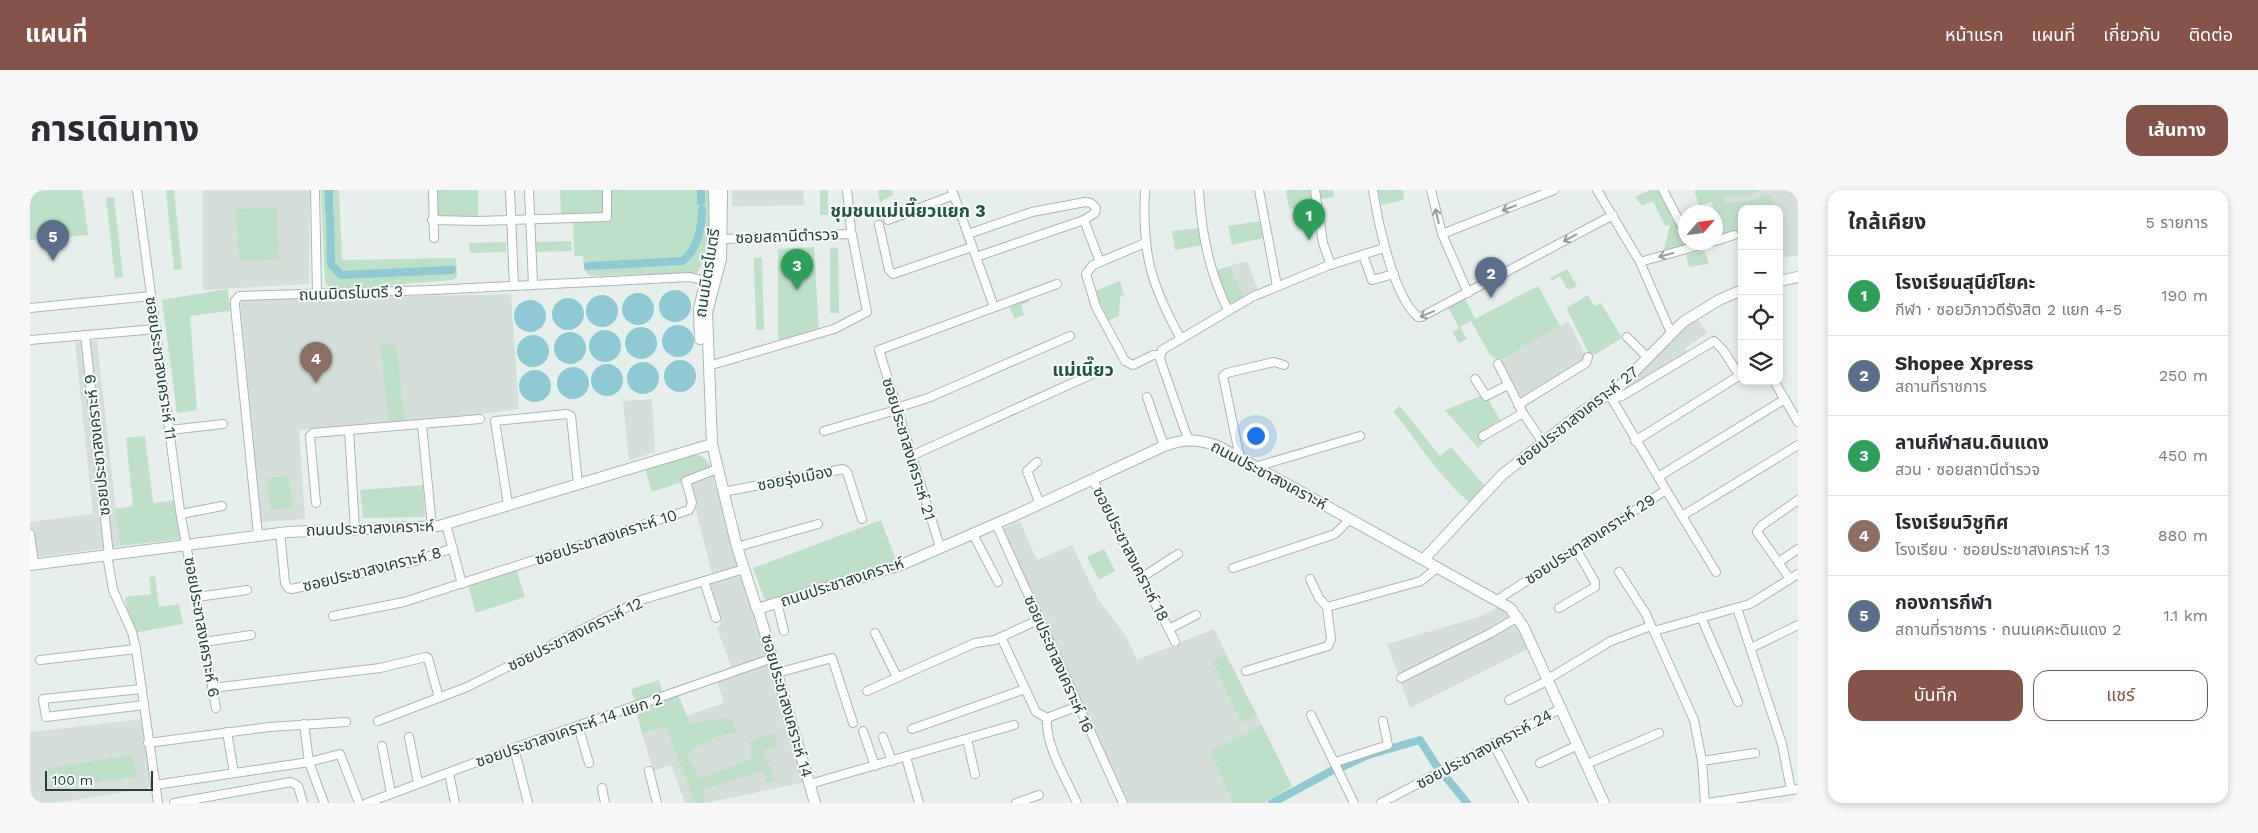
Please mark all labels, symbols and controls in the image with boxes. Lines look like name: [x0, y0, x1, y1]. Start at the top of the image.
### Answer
text: แผนที่: [25, 20, 88, 48]
text: หน้าแรก: [1945, 24, 2003, 45]
text: แผนที่: [2031, 24, 2075, 45]
text: เกี่ยวกับ: [2103, 24, 2161, 45]
text: ติดต่อ: [2189, 24, 2233, 45]
button: เส้นทาง: [2126, 105, 2228, 156]
text: การเดินทาง: [30, 108, 199, 150]
district label: ชุมชนแม่เนี๊ยวแยก 3: [830, 197, 986, 222]
pin: 1: [1293, 199, 1325, 240]
one-way arrow: [1502, 204, 1517, 213]
north arrow: [1678, 205, 1723, 250]
map controls: [1738, 205, 1783, 385]
button: +: [1738, 205, 1783, 250]
one-way arrow: [1432, 208, 1441, 224]
text: ใกล้เคียง: [1848, 209, 1926, 234]
text: 5 รายการ: [2146, 213, 2208, 232]
pin: 5: [37, 220, 69, 261]
street label: ซอยสถานีตำรวจ: [735, 225, 839, 247]
street label: ถนนมิตรไมตรี: [691, 227, 723, 319]
one-way arrow: [1563, 233, 1578, 243]
pin: 3: [781, 249, 813, 290]
button: −: [1738, 250, 1783, 295]
one-way arrow: [1659, 251, 1675, 261]
pin: 2: [1475, 257, 1507, 298]
text: โรงเรียนสุนีย์โยคะ: [1895, 271, 2035, 294]
street label: ถนนมิตรไมตรี 3: [298, 282, 404, 304]
text: 1: [1861, 286, 1867, 305]
text: 190 m: [2161, 286, 2208, 305]
street label: ซอยประชาสงเคราะห์ 11: [142, 295, 180, 441]
button: locate: [1738, 295, 1783, 340]
text: กีฬา · ซอยวิภาวดีรังสิต 2 แยก 4-5: [1895, 300, 2122, 319]
one-way arrow: [1420, 309, 1435, 319]
button: layers: [1738, 340, 1783, 385]
pin: 4: [300, 342, 332, 383]
text: Shopee Xpress: [1895, 352, 2033, 375]
district label: แม่เนี๊ยว: [1052, 356, 1114, 380]
street label: ซอยประชาสงเคราะห์ 27: [1512, 362, 1642, 470]
text: 2: [1859, 366, 1869, 385]
text: 250 m: [2159, 366, 2208, 385]
street label: ซอยประชาสงเคราะห์ 9: [80, 373, 114, 517]
street label: ซอยประชาสงเคราะห์ 21: [878, 375, 940, 523]
text: สถานที่ราชการ: [1895, 377, 1987, 396]
your location: [1243, 423, 1269, 449]
text: ลานกีฬาสน.ดินแดง: [1895, 431, 2049, 454]
street label: ถนนประชาสงเคราะห์: [1208, 436, 1331, 514]
text: 3: [1859, 446, 1869, 465]
text: 450 m: [2158, 446, 2208, 465]
text: สวน · ซอยสถานีตำรวจ: [1895, 460, 2040, 479]
street label: ซอยรุ่งเมือง: [756, 461, 834, 495]
street label: ซอยประชาสงเคราะห์ 18: [1089, 484, 1173, 624]
street label: ซอยประชาสงเคราะห์ 29: [1521, 490, 1659, 588]
street label: ซอยประชาสงเคราะห์ 10: [533, 505, 679, 569]
text: โรงเรียนวิชูทิศ: [1895, 511, 2009, 534]
street label: ถนนประชาสงเคราะห์: [305, 516, 435, 540]
text: 4: [1859, 526, 1869, 545]
text: 880 m: [2158, 526, 2208, 545]
text: โรงเรียน · ซอยประชาสงเคราะห์ 13: [1895, 540, 2110, 559]
street label: ซอยประชาสงเคราะห์ 8: [301, 543, 443, 595]
street label: ถนนประชาสงเคราะห์: [778, 553, 906, 611]
street label: ซอยประชาสงเคราะห์ 6: [180, 555, 224, 699]
text: กองการกีฬา: [1895, 591, 1993, 614]
street label: ซอยประชาสงเคราะห์ 16: [1020, 592, 1098, 736]
street label: ซอยประชาสงเคราะห์ 12: [504, 593, 646, 675]
text: 5: [1859, 606, 1869, 625]
text: 1.1 km: [2163, 606, 2208, 625]
text: สถานที่ราชการ · ถนนเคหะดินแดง 2: [1895, 620, 2122, 639]
street label: ซอยประชาสงเคราะห์ 14: [757, 632, 817, 780]
button: บันทึก: [1848, 670, 2023, 721]
button: แชร์: [2033, 670, 2208, 721]
street label: ซอยประชาสงเคราะห์ 14 แยก 2: [473, 689, 665, 771]
street label: ซอยประชาสงเคราะห์ 24: [1413, 705, 1555, 793]
scale bar: [45, 768, 152, 791]
text: 100 m: [52, 772, 93, 788]

